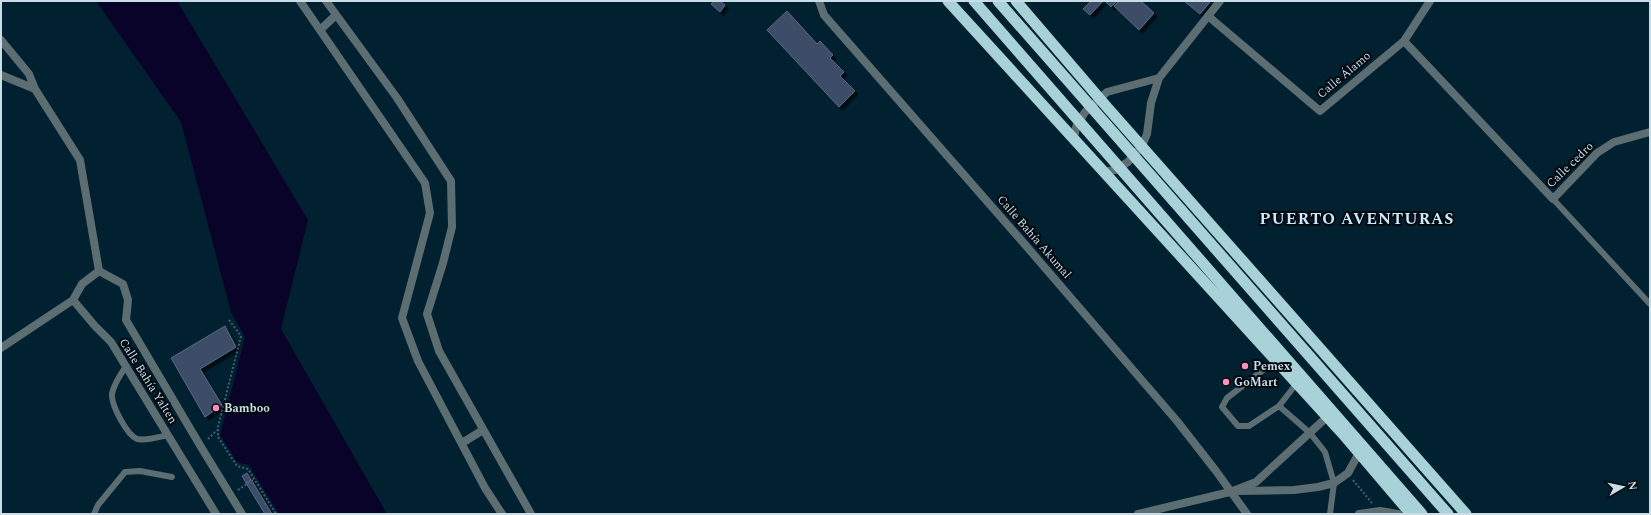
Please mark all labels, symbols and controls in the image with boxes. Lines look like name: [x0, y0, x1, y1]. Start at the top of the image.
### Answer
street label: Calle Álamo: [1313, 47, 1375, 103]
street label: Calle cedro: [1542, 137, 1598, 193]
street label: Calle Bahía Akumal: [992, 191, 1076, 283]
district label: PUERTO AVENTURAS: [1260, 207, 1455, 231]
street label: Calle Bahía Yalten: [114, 334, 182, 428]
place label: Pemex: [1253, 357, 1291, 376]
marker: Pemex: [1240, 361, 1250, 371]
place label: GoMart: [1234, 373, 1278, 392]
marker: GoMart: [1221, 377, 1231, 387]
place label: Bamboo: [224, 399, 270, 418]
marker: Bamboo: [211, 403, 221, 413]
north arrow: [1603, 467, 1643, 507]
text: N: [1623, 480, 1641, 491]

